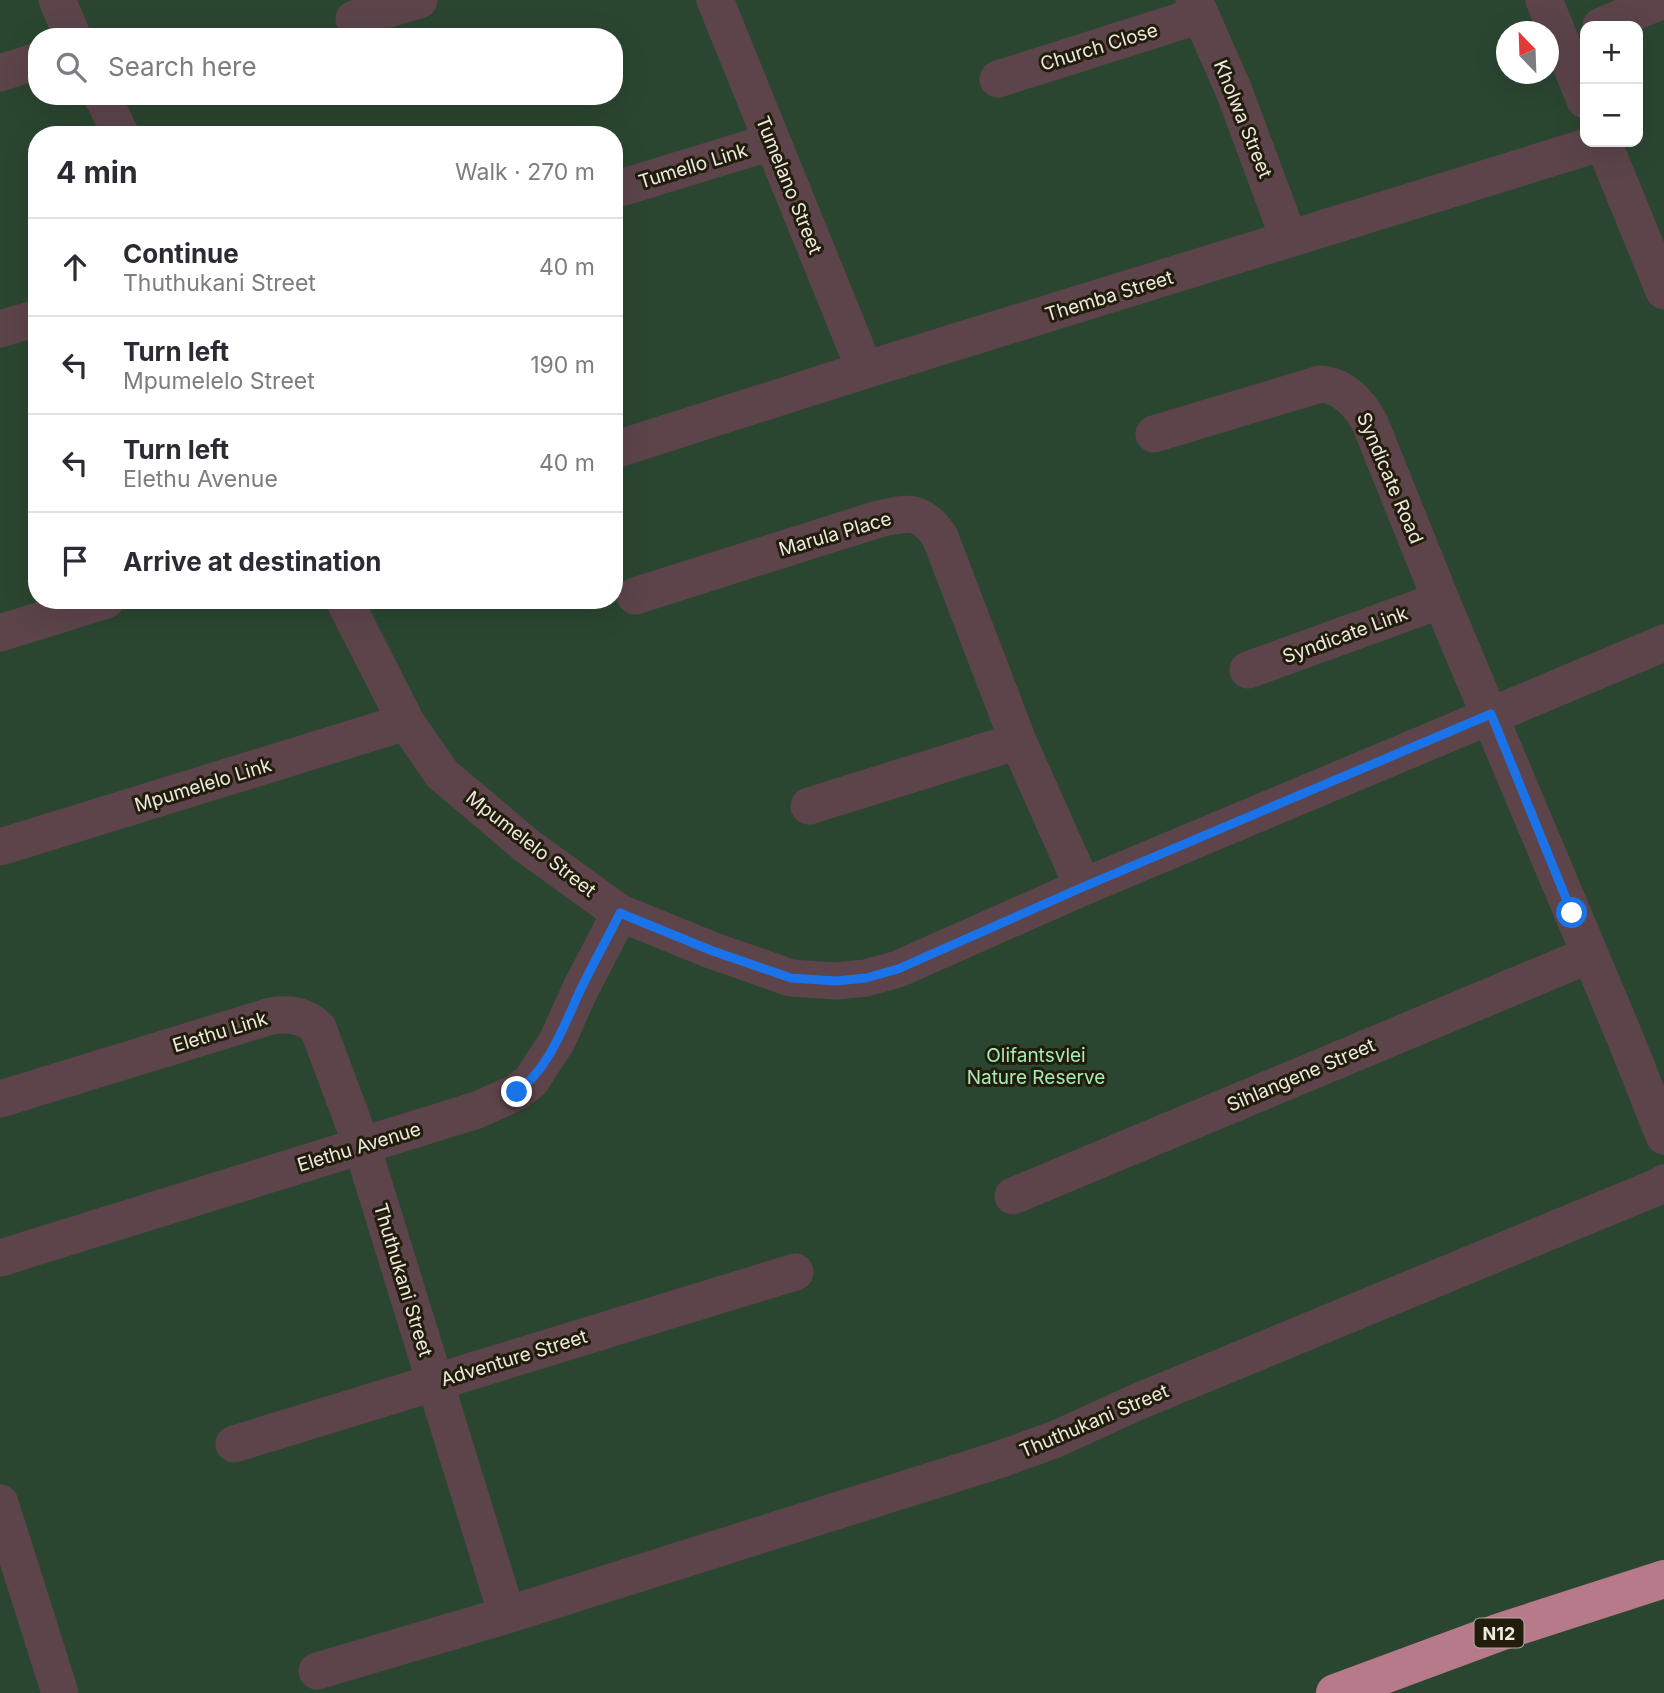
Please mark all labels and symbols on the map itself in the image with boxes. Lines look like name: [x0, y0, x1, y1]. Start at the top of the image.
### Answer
street label: Church Close: [1037, 18, 1161, 76]
north arrow: [1496, 21, 1559, 84]
street label: Kholwa Street: [1209, 57, 1277, 181]
street label: Tumelano Street: [751, 113, 827, 257]
street label: Tumello Link: [636, 138, 751, 193]
street label: Themba Street: [1042, 266, 1176, 326]
street label: Syndicate Road: [1352, 409, 1428, 547]
street label: Marula Place: [776, 507, 894, 561]
street label: Syndicate Link: [1279, 602, 1411, 668]
street label: Mpumelelo Link: [132, 753, 275, 817]
street label: Mpumelelo Street: [462, 786, 600, 902]
route start: [1556, 897, 1587, 928]
street label: Elethu Link: [170, 1006, 271, 1057]
street label: Sihlangene Street: [1224, 1033, 1378, 1117]
park label: Olifantsvlei Nature Reserve: [967, 1044, 1105, 1089]
route end: [501, 1076, 532, 1107]
street label: Elethu Avenue: [294, 1117, 424, 1177]
street label: Thuthukani Street: [369, 1200, 437, 1360]
street label: Adventure Street: [438, 1325, 590, 1391]
street label: Thuthukani Street: [1016, 1379, 1172, 1463]
road number: N12: [1474, 1618, 1524, 1648]

